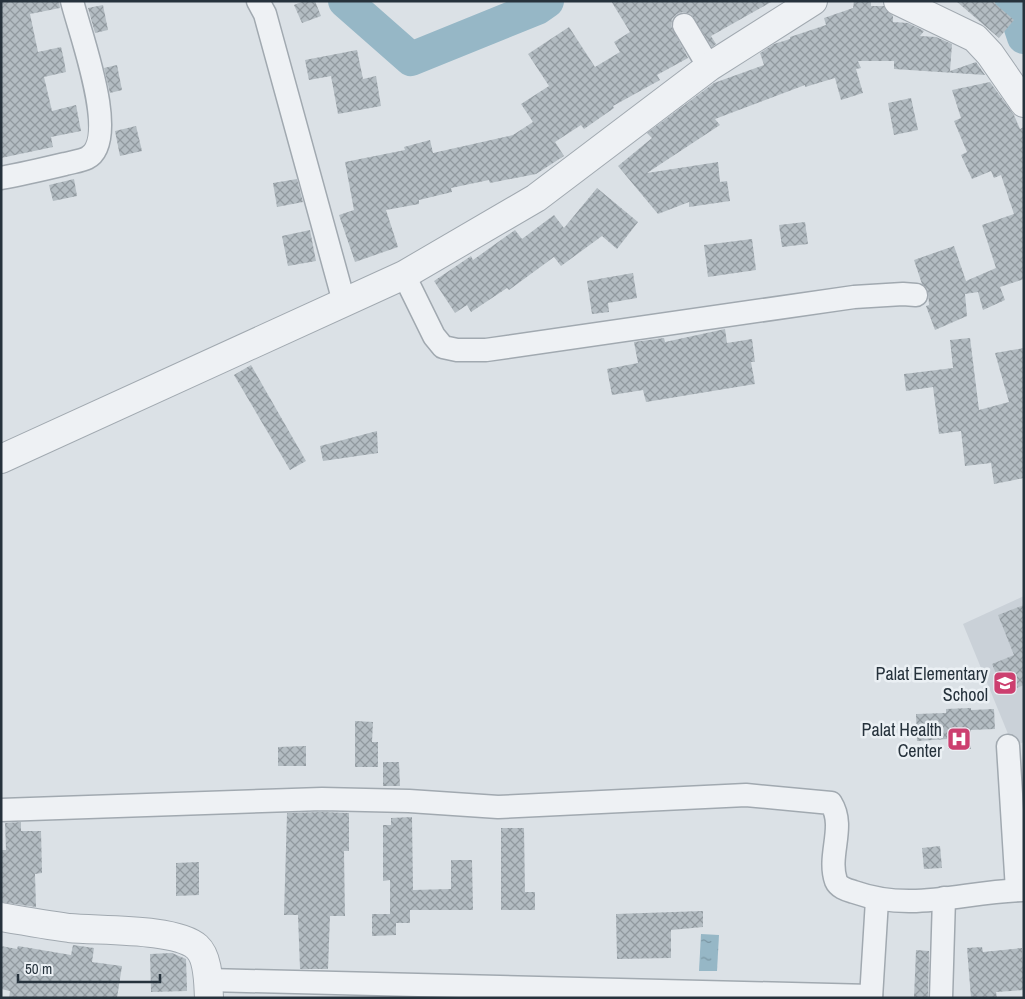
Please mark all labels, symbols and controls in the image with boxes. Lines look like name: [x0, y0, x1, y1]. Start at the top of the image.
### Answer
place label: Palat Elementary School: [876, 661, 989, 707]
school or university icon: Palat Elementary School: [992, 670, 1018, 696]
place label: Palat Health Center: [862, 717, 942, 763]
hospital icon: Palat Health Center: [946, 726, 972, 752]
scale bar: [18, 952, 160, 984]
text: 50 m: [25, 958, 52, 979]

